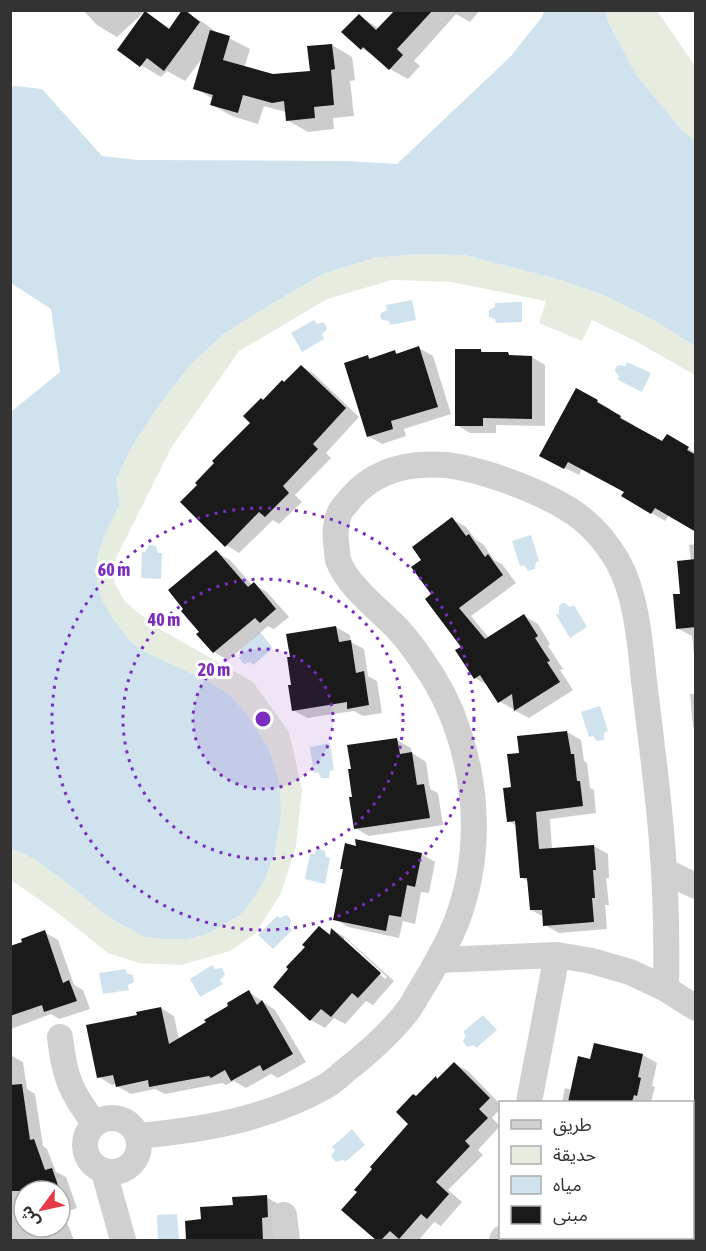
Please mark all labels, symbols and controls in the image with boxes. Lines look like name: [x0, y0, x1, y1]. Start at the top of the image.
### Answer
text: 60 m: [98, 559, 130, 580]
text: 40 m: [147, 609, 180, 630]
text: 20 m: [198, 659, 230, 680]
centre of rings: [253, 709, 273, 729]
legend: [499, 1101, 694, 1239]
text: طريق: [553, 1114, 592, 1136]
text: حديقة: [553, 1144, 596, 1165]
text: مياه: [553, 1174, 582, 1195]
north arrow: [12, 1179, 72, 1239]
text: ش: [16, 1202, 44, 1231]
text: مبنى: [553, 1204, 588, 1226]

